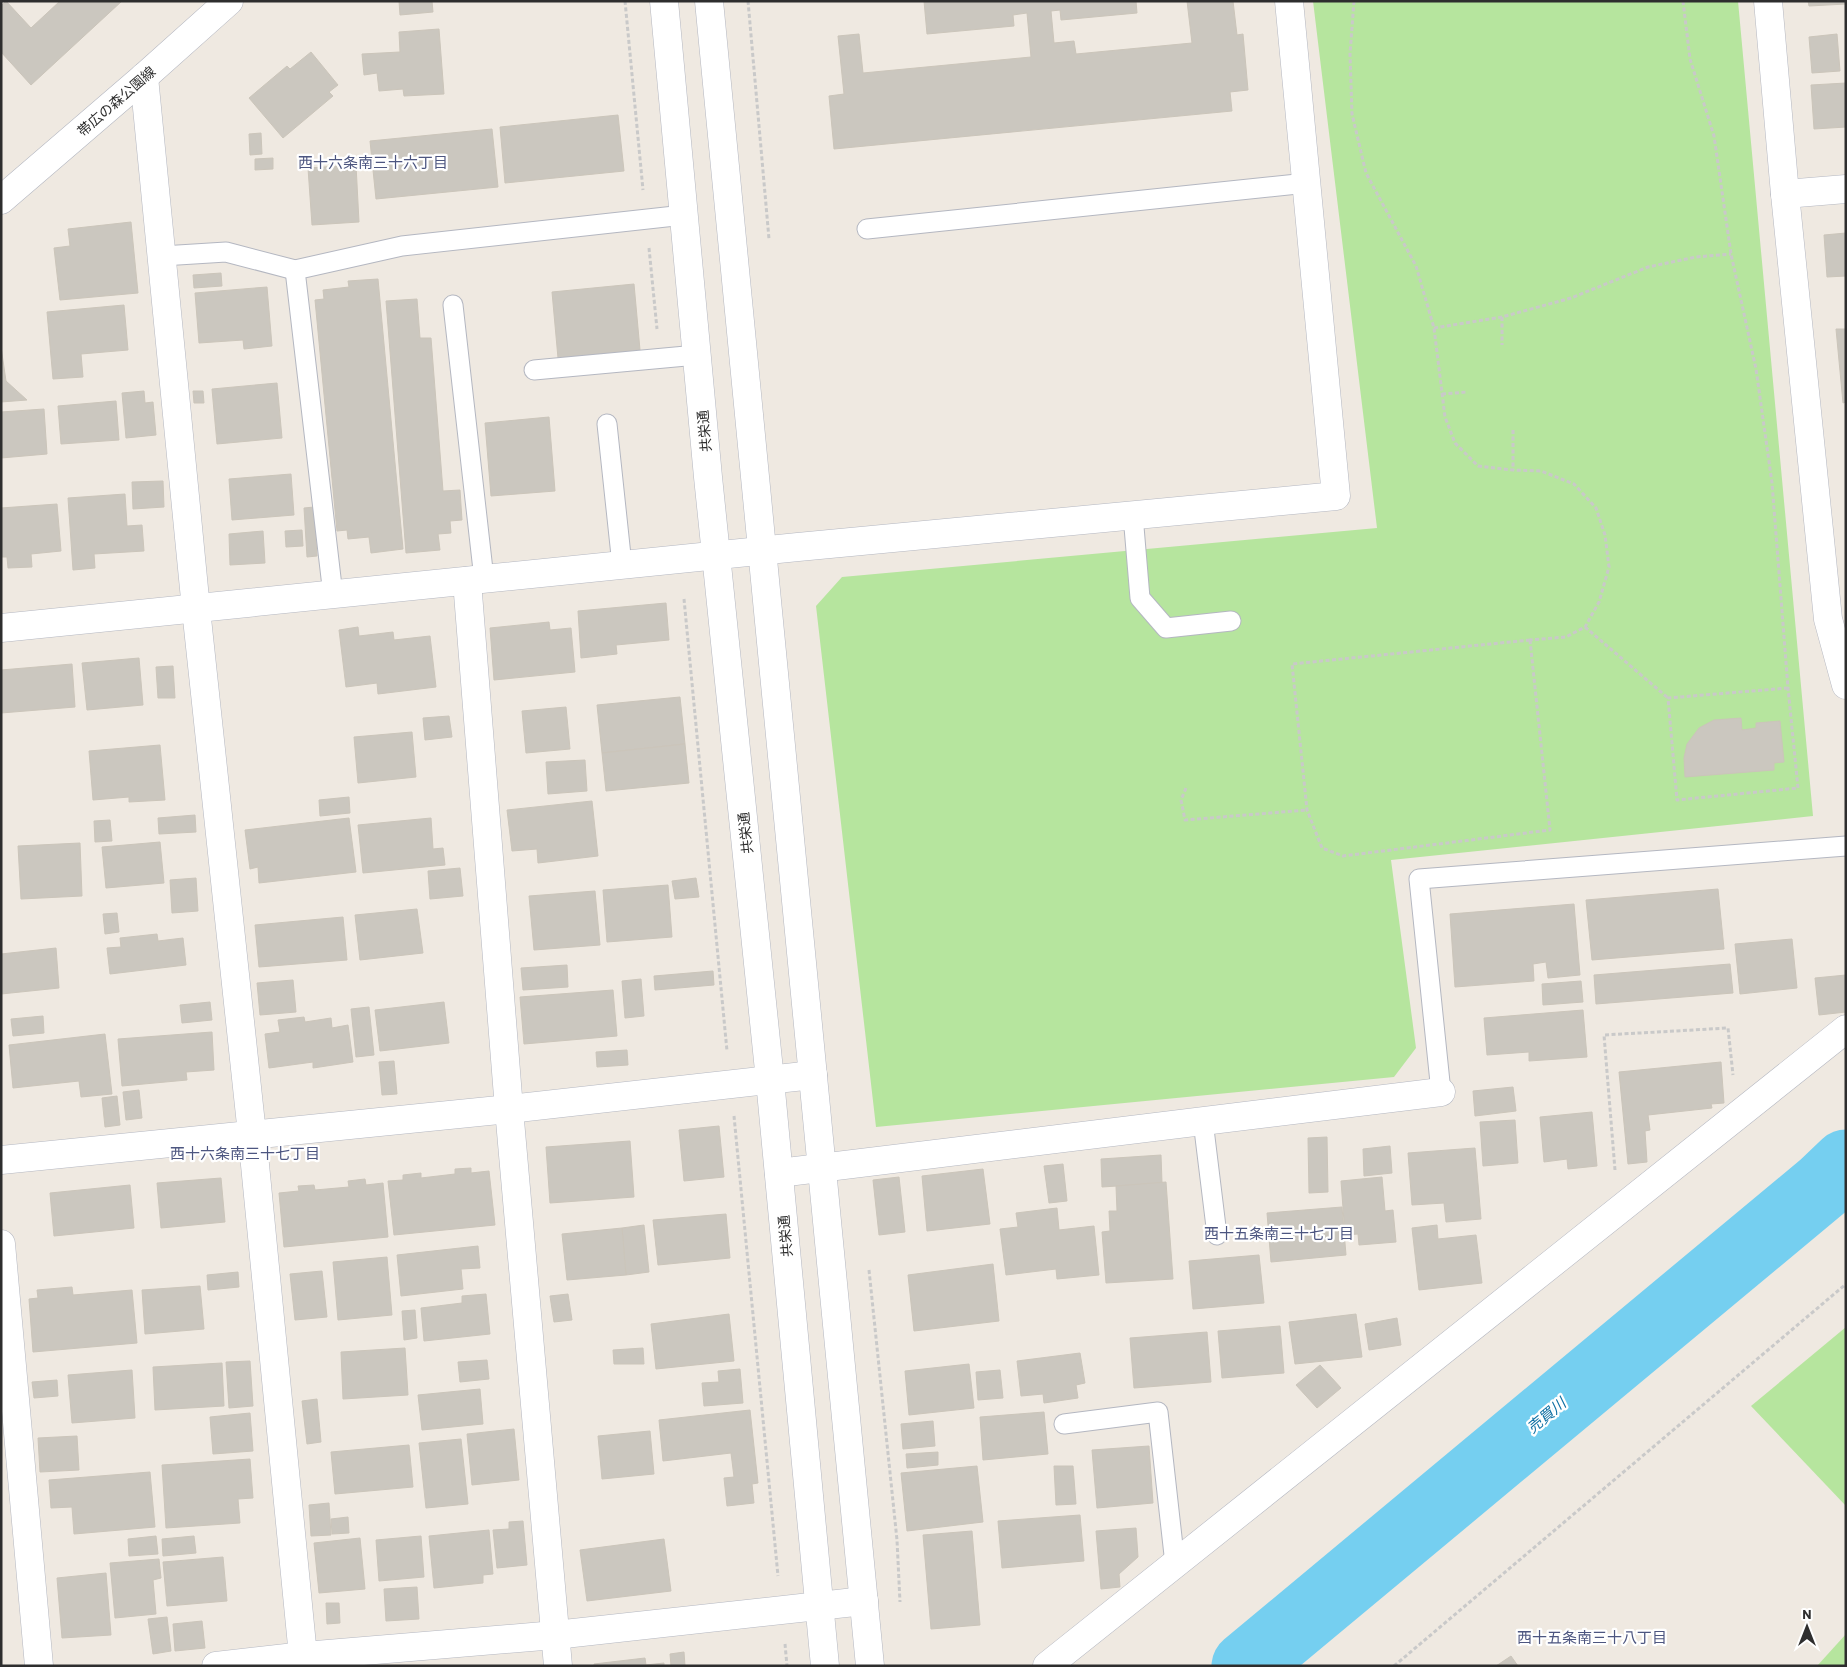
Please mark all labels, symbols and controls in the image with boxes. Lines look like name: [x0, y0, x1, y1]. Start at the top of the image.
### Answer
street label: 帯広の森公園線: [73, 62, 159, 140]
district label: 西十六条南三十六丁目: [298, 153, 448, 171]
street label: 共栄通: [694, 409, 714, 453]
street label: 共栄通: [734, 811, 756, 855]
district label: 西十六条南三十七丁目: [170, 1144, 320, 1162]
street label: 共栄通: [775, 1214, 795, 1258]
district label: 西十五条南三十七丁目: [1204, 1224, 1354, 1242]
water label: 売買川: [1523, 1392, 1571, 1436]
north arrow: [1782, 1602, 1832, 1652]
text: N: [1802, 1605, 1812, 1622]
district label: 西十五条南三十八丁目: [1517, 1628, 1667, 1646]

